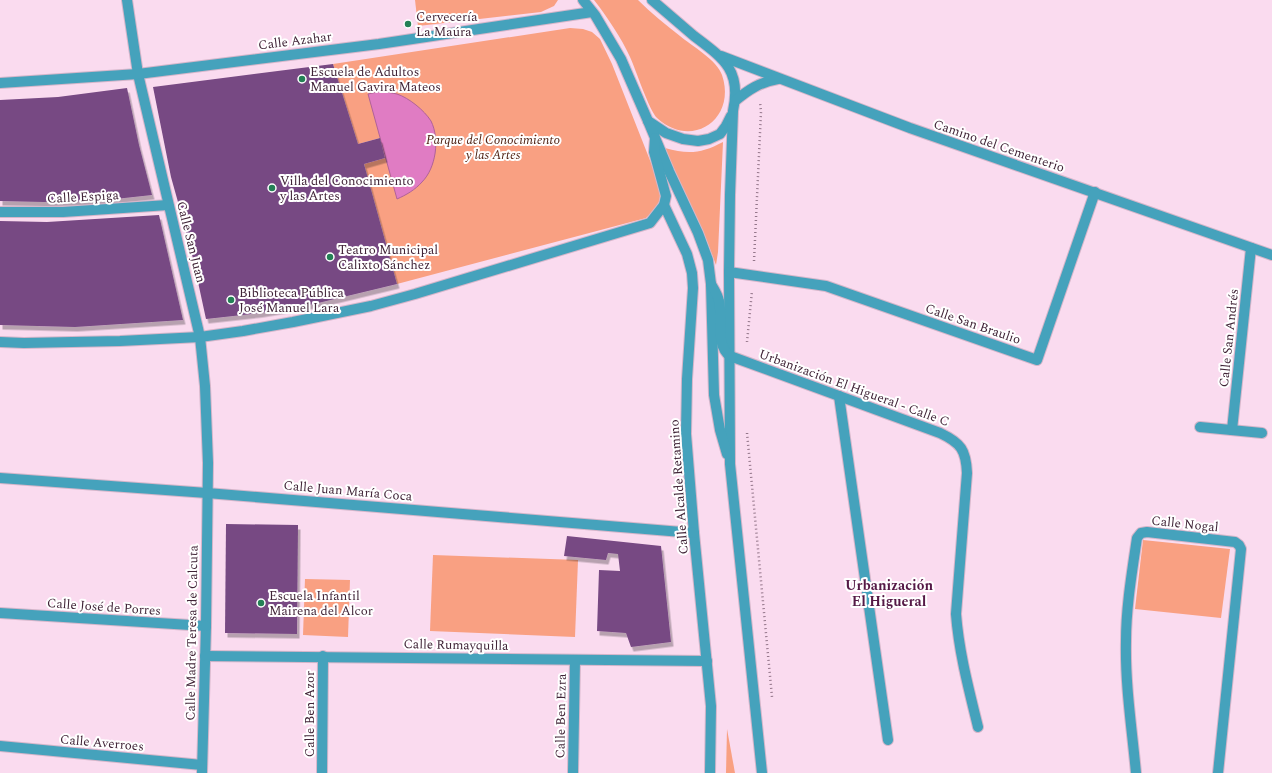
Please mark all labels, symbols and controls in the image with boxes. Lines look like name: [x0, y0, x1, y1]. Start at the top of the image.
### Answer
place label: Cervecería La Maúra: [416, 7, 478, 42]
marker: Cervecería La Maúra: [403, 19, 413, 29]
street label: Calle Azahar: [257, 27, 333, 55]
place label: Escuela de Adultos Manuel Gavira Mateos: [310, 62, 441, 97]
marker: Escuela de Adultos Manuel Gavira Mateos: [297, 74, 307, 84]
street label: Camino del Cementerio: [931, 114, 1067, 178]
park label: Parque del Conocimiento y las Artes: [426, 130, 560, 165]
place label: Villa del Conocimiento y las Artes: [279, 171, 414, 206]
marker: Villa del Conocimiento y las Artes: [267, 183, 277, 193]
street label: Calle Espiga: [47, 185, 120, 209]
street label: Calle San Juan: [171, 199, 211, 285]
place label: Teatro Municipal Calixto Sánchez: [338, 240, 438, 275]
marker: Teatro Municipal Calixto Sánchez: [325, 252, 335, 262]
place label: Biblioteca Pública José Manuel Lara: [239, 283, 345, 318]
street label: Calle San Andrés: [1214, 288, 1244, 388]
marker: Biblioteca Pública José Manuel Lara: [226, 295, 236, 305]
street label: Calle San Braulio: [923, 298, 1023, 350]
street label: Urbanización El Higueral - Calle C: [756, 344, 952, 432]
street label: Calle Alcalde Retamino: [664, 419, 694, 555]
street label: Calle Juan María Coca: [283, 475, 414, 507]
street label: Calle Nogal: [1150, 511, 1220, 537]
street label: Calle Madre Teresa de Calcuta: [180, 544, 204, 721]
district label: Urbanización El Higueral: [845, 575, 933, 612]
place label: Escuela Infantil Mairena del Alcor: [269, 586, 373, 621]
street label: Calle José de Porres: [46, 593, 162, 621]
marker: Escuela Infantil Mairena del Alcor: [256, 598, 266, 608]
street label: Calle Rumayquilla: [403, 634, 509, 656]
street label: Calle Ben Azor: [300, 671, 320, 757]
street label: Calle Ben Ezra: [550, 673, 572, 759]
street label: Calle Averroes: [59, 729, 145, 757]

